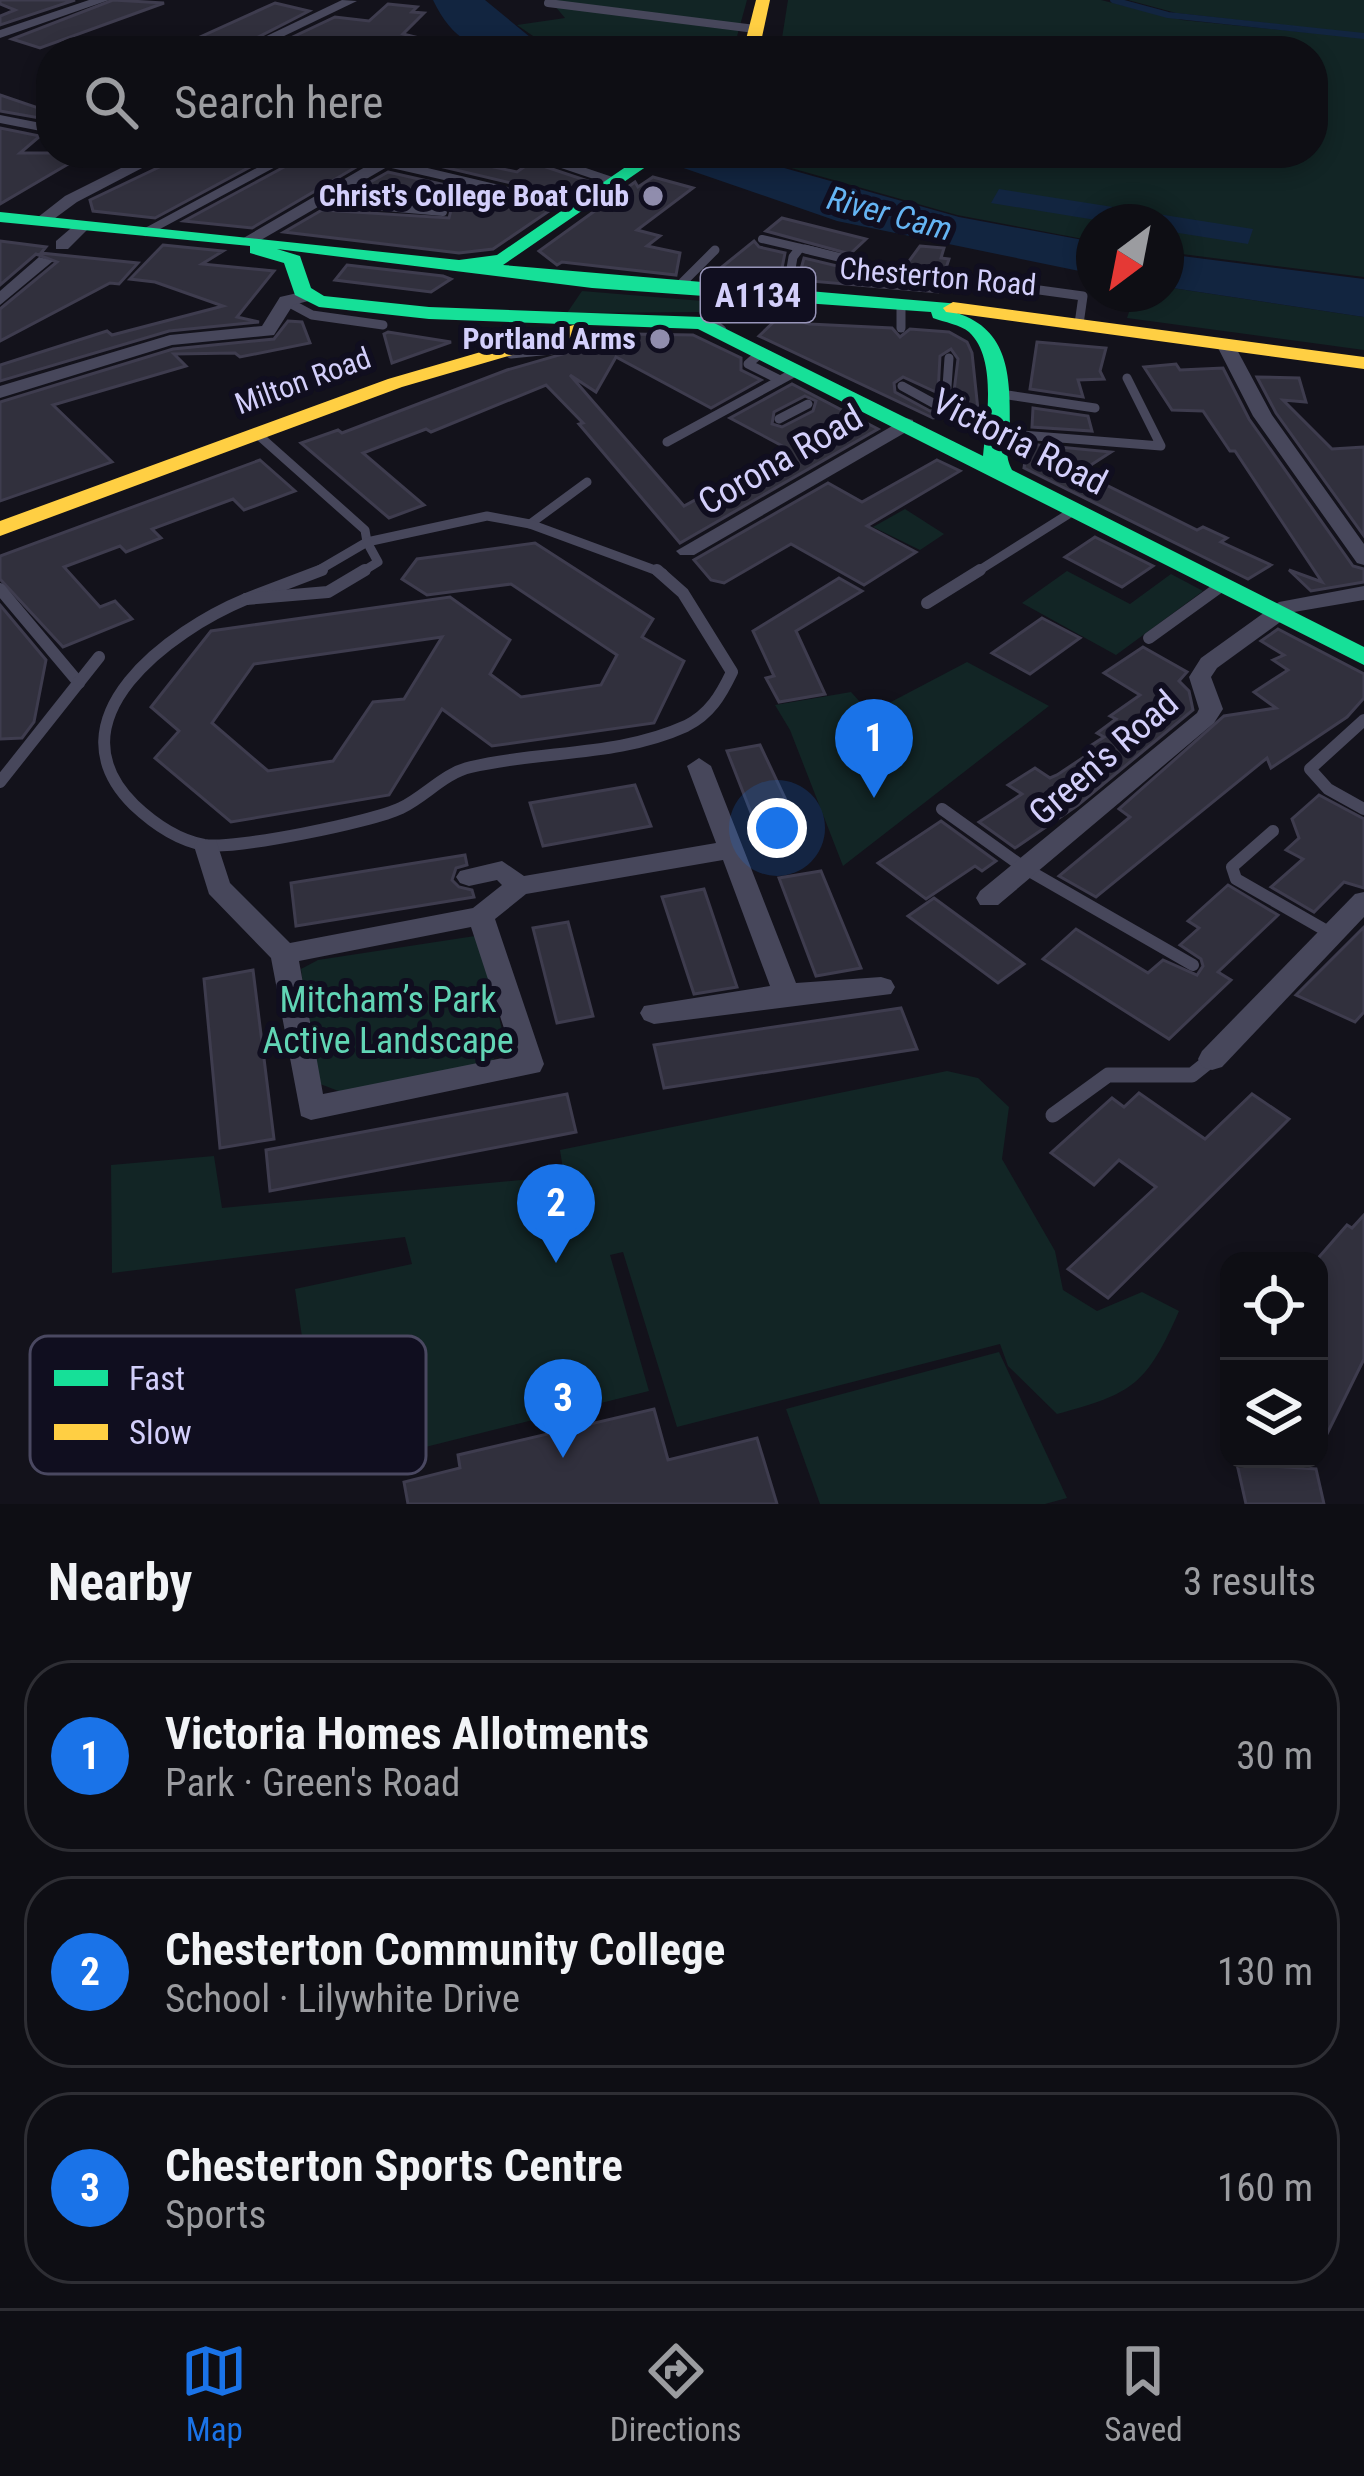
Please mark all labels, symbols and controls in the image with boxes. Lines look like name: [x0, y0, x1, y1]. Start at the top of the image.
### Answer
search box: [36, 36, 1328, 168]
icon: search: [78, 69, 144, 135]
text: Search here: [174, 76, 383, 129]
place label: Christ's College Boat Club: [319, 178, 629, 213]
water label: River Cam: [823, 178, 957, 249]
marker: Christ's College Boat Club: [640, 183, 666, 209]
north arrow: [1076, 204, 1184, 312]
street label: Chesterton Road: [838, 250, 1038, 303]
road number: A1134: [701, 268, 815, 322]
place label: Portland Arms: [462, 321, 636, 356]
marker: Portland Arms: [647, 326, 673, 352]
street label: Milton Road: [230, 340, 375, 421]
street label: Victoria Road: [925, 380, 1114, 504]
street label: Corona Road: [691, 396, 870, 524]
street label: Green's Road: [1021, 682, 1187, 834]
pin: 1: [835, 699, 913, 798]
your location: [747, 798, 807, 858]
park label: Mitcham’s Park Active Landscape: [262, 979, 514, 1062]
pin: 2: [517, 1164, 595, 1263]
map controls: [1220, 1252, 1328, 1468]
button: locate: [1220, 1252, 1328, 1360]
legend: [30, 1336, 426, 1474]
text: Fast: [129, 1359, 185, 1398]
pin: 3: [524, 1359, 602, 1458]
button: layers: [1220, 1360, 1328, 1468]
text: Slow: [129, 1413, 192, 1452]
text: Nearby: [48, 1553, 192, 1612]
text: 3 results: [1183, 1559, 1316, 1605]
text: Victoria Homes Allotments: [165, 1707, 649, 1760]
text: 1: [80, 1733, 100, 1779]
text: 30 m: [1236, 1733, 1313, 1779]
text: Park · Green's Road: [165, 1760, 460, 1806]
text: Chesterton Community College: [165, 1923, 725, 1976]
text: 2: [80, 1949, 100, 1995]
text: 130 m: [1217, 1949, 1313, 1995]
text: School · Lilywhite Drive: [165, 1976, 520, 2022]
text: Chesterton Sports Centre: [165, 2139, 623, 2192]
text: 3: [80, 2165, 100, 2211]
text: 160 m: [1217, 2165, 1313, 2211]
text: Sports: [165, 2192, 266, 2238]
tab: Map: [181, 2338, 247, 2449]
tab: Directions: [610, 2338, 742, 2449]
tab: Saved: [1104, 2338, 1183, 2449]

